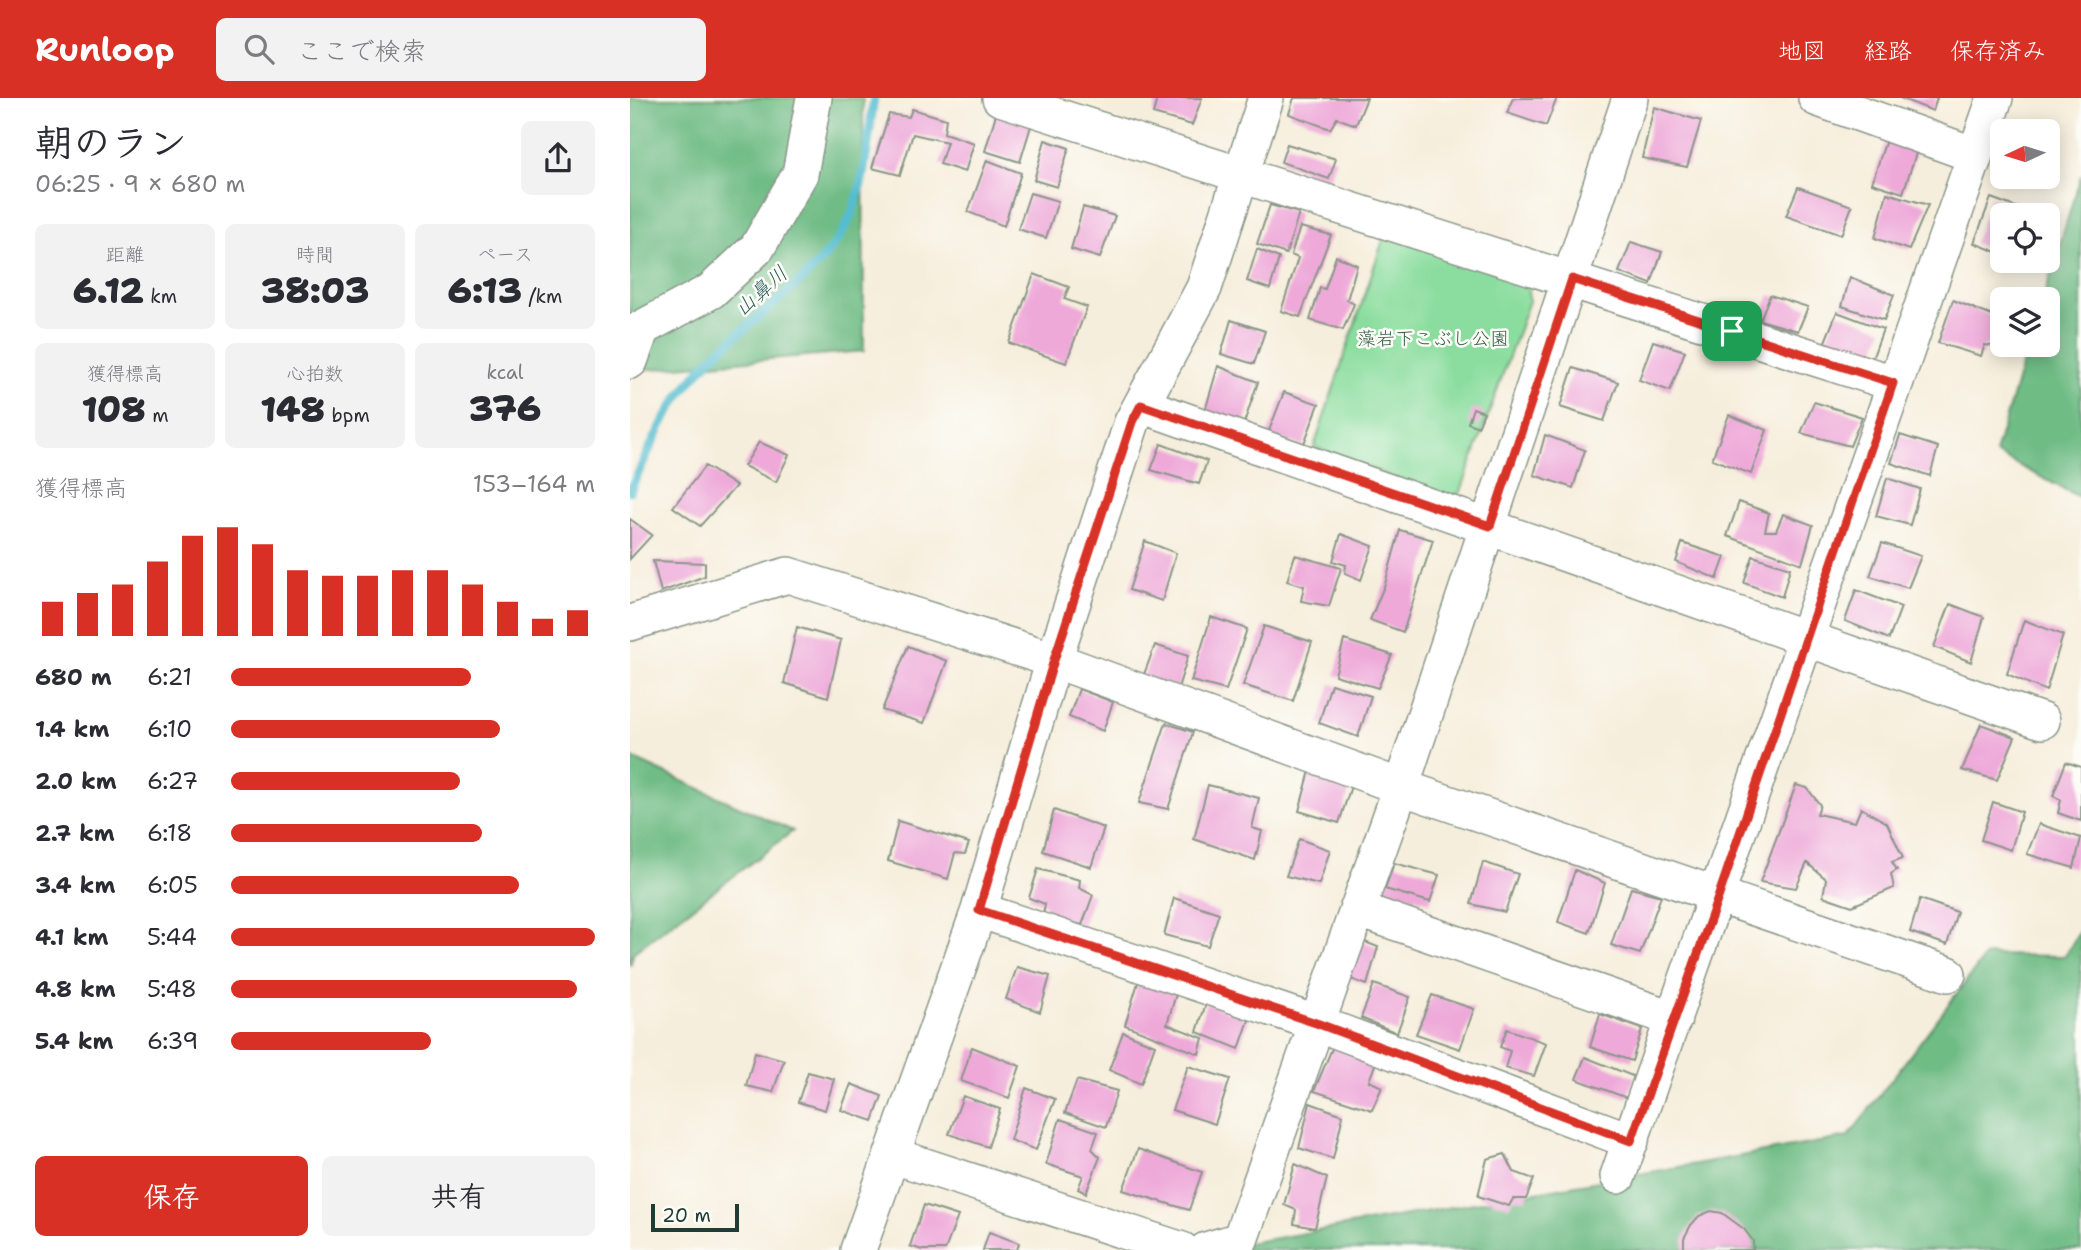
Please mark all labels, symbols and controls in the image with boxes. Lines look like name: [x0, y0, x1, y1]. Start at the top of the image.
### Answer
search box: [216, 18, 706, 81]
text: Runloop: [35, 27, 174, 72]
icon: search: [240, 30, 278, 68]
text: ここで検索: [296, 33, 426, 68]
text: 地図: [1778, 35, 1826, 67]
text: 経路: [1864, 35, 1912, 67]
text: 保存済み: [1950, 35, 2046, 67]
text: 朝のラン: [35, 117, 187, 168]
north arrow: [1990, 119, 2060, 189]
map controls: [1990, 119, 2060, 357]
button: share: [521, 121, 595, 195]
text: 06:25 · 9 × 680 m: [35, 169, 245, 199]
button: locate: [1990, 203, 2060, 273]
text: 距離: [106, 242, 144, 267]
text: 時間: [296, 242, 334, 267]
text: ペース: [477, 242, 533, 267]
water label: 山鼻川: [728, 260, 794, 322]
text: 6.12: [73, 267, 144, 314]
text: 38:03: [261, 267, 369, 314]
text: 6:13: [448, 267, 522, 314]
text: km: [144, 284, 177, 309]
text: /km: [522, 284, 562, 309]
button: layers: [1990, 287, 2060, 357]
pin: [1702, 301, 1762, 361]
icon: arrive: [1713, 312, 1751, 350]
park label: 藻岩下こぶし公園: [1357, 326, 1509, 351]
text: kcal: [487, 360, 523, 385]
text: 獲得標高: [87, 361, 163, 386]
text: 心拍数: [286, 361, 344, 386]
text: 376: [469, 385, 541, 432]
text: 108: [81, 386, 146, 433]
text: 148: [260, 386, 325, 433]
text: m: [146, 403, 169, 428]
text: bpm: [325, 403, 370, 428]
text: 153–164 m: [473, 469, 595, 499]
text: 獲得標高: [35, 473, 127, 503]
text: 680 m: [35, 662, 112, 692]
text: 6:21: [147, 662, 192, 692]
text: 1.4 km: [35, 714, 109, 744]
text: 6:10: [147, 714, 192, 744]
text: 2.0 km: [35, 766, 117, 796]
text: 6:27: [147, 766, 198, 796]
text: 2.7 km: [35, 818, 115, 848]
text: 6:18: [147, 818, 192, 848]
text: 3.4 km: [35, 870, 115, 900]
text: 6:05: [147, 870, 198, 900]
text: 4.1 km: [35, 922, 108, 952]
text: 5:44: [147, 922, 197, 952]
text: 4.8 km: [35, 974, 116, 1004]
text: 5:48: [147, 974, 197, 1004]
text: 5.4 km: [35, 1026, 113, 1056]
text: 6:39: [147, 1026, 198, 1056]
button: 保存: [35, 1156, 308, 1236]
button: 共有: [322, 1156, 595, 1236]
scale bar: [651, 1201, 738, 1233]
text: 20 m: [662, 1203, 711, 1228]

